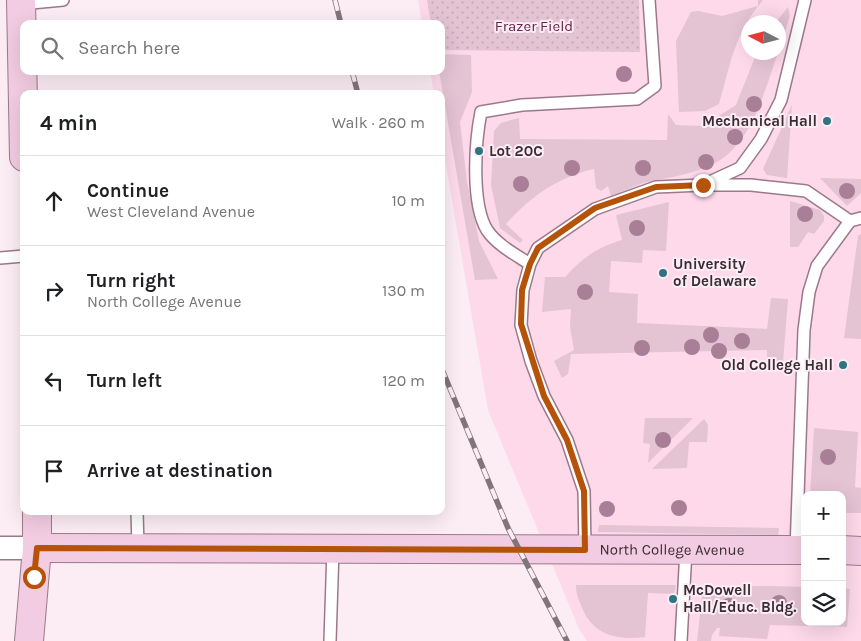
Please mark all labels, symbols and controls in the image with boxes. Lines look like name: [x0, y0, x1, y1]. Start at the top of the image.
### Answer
north arrow: [741, 15, 786, 60]
park label: Frazer Field: [495, 17, 573, 35]
search box: [20, 20, 445, 75]
icon: search: [38, 34, 66, 62]
text: Search here: [78, 37, 180, 59]
text: 4 min: [40, 111, 98, 135]
place label: Mechanical Hall: [702, 112, 817, 130]
text: Walk · 260 m: [332, 113, 425, 132]
marker: Mechanical Hall: [821, 115, 833, 127]
place label: Lot 20C: [489, 142, 543, 160]
marker: Lot 20C: [473, 145, 485, 157]
route end: [692, 174, 715, 197]
text: Continue: [87, 180, 169, 202]
icon: ahead: [40, 187, 68, 215]
text: 10 m: [391, 191, 425, 210]
text: West Cleveland Avenue: [87, 202, 255, 221]
place label: University of Delaware: [673, 255, 756, 290]
marker: University of Delaware: [657, 267, 669, 279]
text: Turn right: [87, 270, 176, 292]
icon: right: [40, 277, 68, 305]
text: 130 m: [382, 281, 425, 300]
text: North College Avenue: [87, 292, 241, 311]
place label: Old College Hall: [721, 356, 833, 374]
marker: Old College Hall: [837, 359, 849, 371]
icon: left: [40, 367, 68, 395]
text: Turn left: [87, 370, 162, 392]
text: 120 m: [382, 371, 425, 390]
icon: arrive: [40, 457, 68, 485]
text: Arrive at destination: [87, 460, 273, 482]
map controls: [801, 491, 846, 626]
button: +: [801, 491, 846, 536]
button: −: [801, 536, 846, 581]
street label: North College Avenue: [600, 540, 744, 559]
route start: [23, 566, 46, 589]
place label: McDowell Hall/Educ. Bldg.: [683, 581, 796, 616]
button: layers: [801, 581, 846, 626]
marker: McDowell Hall/Educ. Bldg.: [667, 593, 679, 605]

